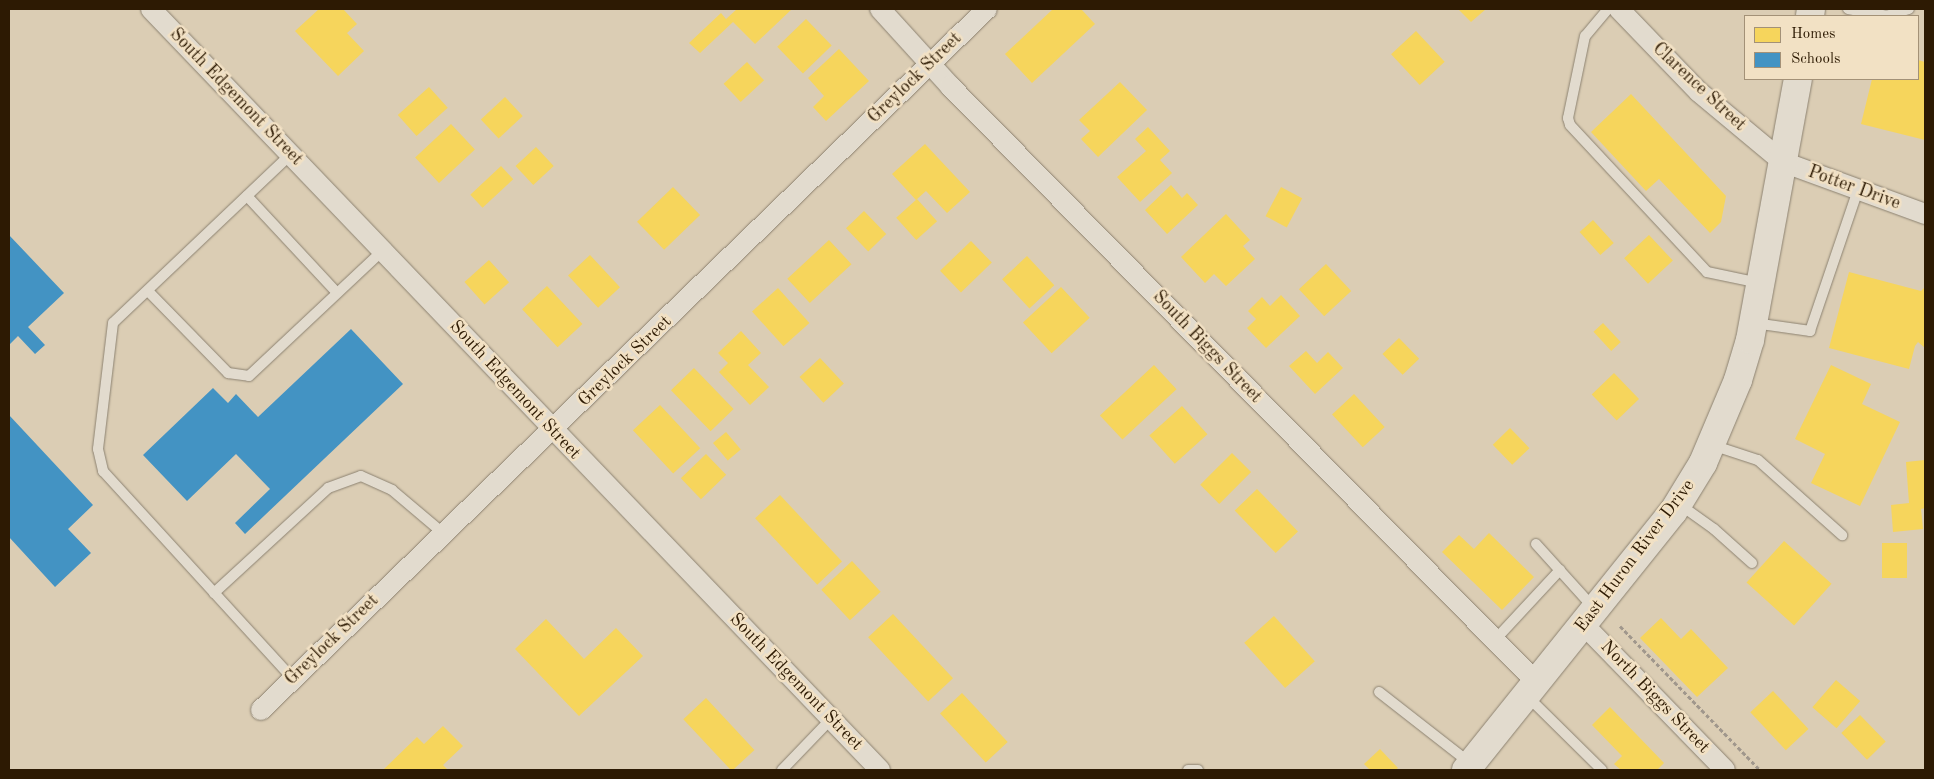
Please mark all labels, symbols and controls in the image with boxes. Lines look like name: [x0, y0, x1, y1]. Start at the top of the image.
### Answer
legend: [1744, 15, 1919, 80]
street label: South Edgemont Street: [165, 24, 307, 170]
text: Homes: [1791, 27, 1836, 42]
street label: Greylock Street: [864, 28, 966, 128]
street label: Clarence Street: [1648, 38, 1750, 136]
text: Schools: [1791, 52, 1840, 67]
street label: Potter Drive: [1805, 161, 1903, 215]
street label: South Biggs Street: [1148, 286, 1266, 408]
street label: Greylock Street: [574, 311, 676, 411]
street label: South Edgemont Street: [445, 316, 585, 464]
street label: East Huron River Drive: [1570, 475, 1700, 637]
street label: Greylock Street: [281, 590, 383, 690]
street label: South Edgemont Street: [725, 609, 867, 755]
street label: North Biggs Street: [1596, 636, 1714, 758]

